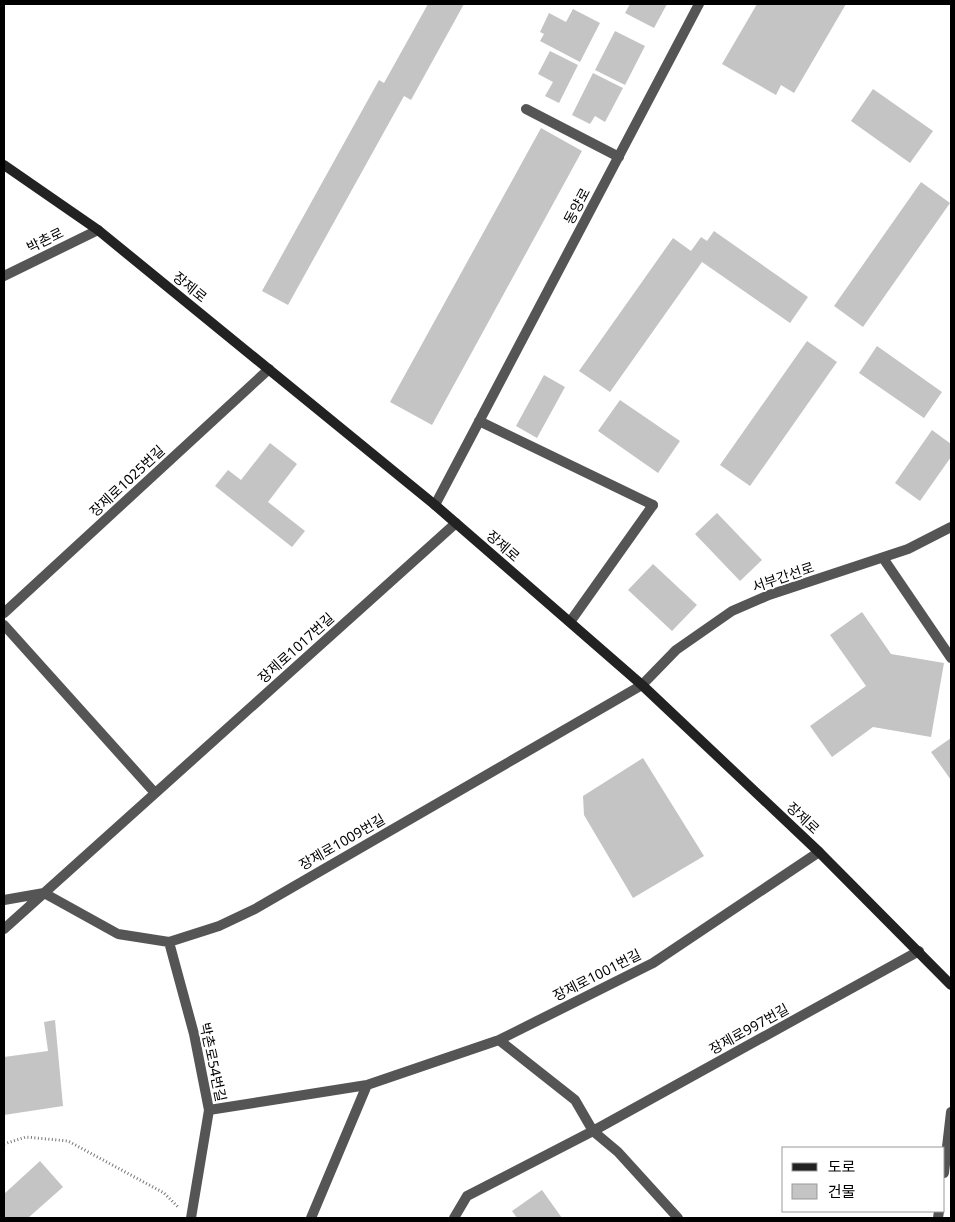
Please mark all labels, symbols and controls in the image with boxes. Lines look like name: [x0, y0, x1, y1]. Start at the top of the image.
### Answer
street label: 동양로: [559, 184, 594, 227]
street label: 박촌로: [23, 222, 66, 257]
street label: 장제로: [169, 267, 211, 306]
street label: 장제로1025번길: [85, 441, 168, 520]
street label: 장제로: [483, 526, 524, 566]
street label: 서부간선로: [749, 557, 816, 596]
street label: 장제로1017번길: [253, 608, 338, 687]
street label: 장제로: [783, 798, 824, 838]
street label: 장제로1009번길: [295, 809, 388, 874]
street label: 장제로1001번길: [549, 944, 644, 1005]
street label: 장제로997번길: [705, 999, 792, 1058]
street label: 박촌로54번길: [196, 1021, 231, 1103]
legend: [782, 1147, 945, 1212]
text: 도로: [828, 1156, 856, 1176]
text: 건물: [828, 1181, 856, 1201]

